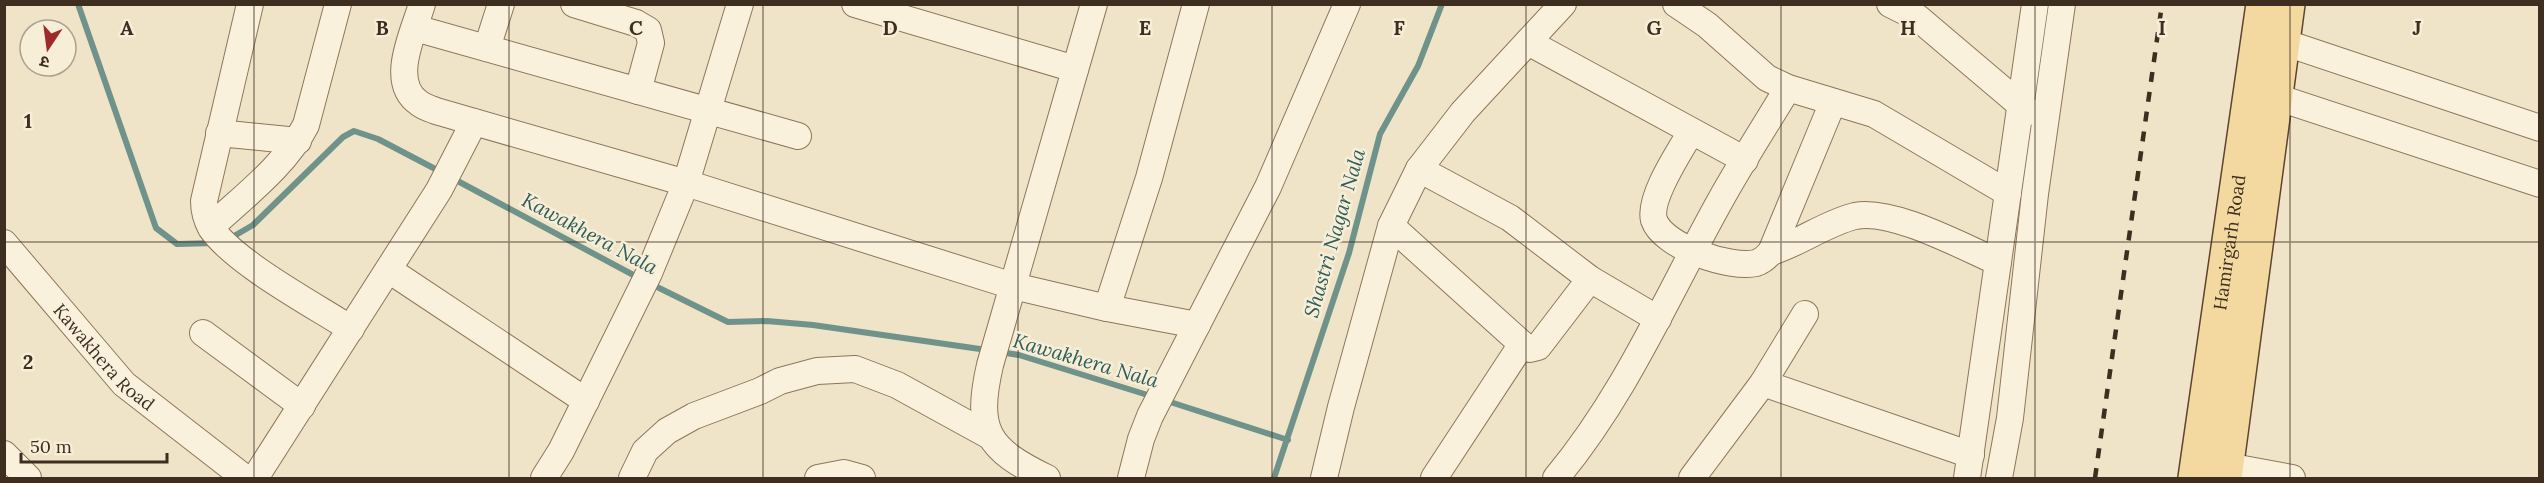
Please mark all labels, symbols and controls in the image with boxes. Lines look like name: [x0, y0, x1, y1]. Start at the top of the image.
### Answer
text: A: [120, 15, 134, 40]
text: B: [375, 15, 389, 40]
text: C: [629, 15, 643, 40]
text: D: [882, 15, 898, 40]
text: E: [1139, 15, 1151, 40]
text: F: [1393, 15, 1405, 40]
text: G: [1646, 15, 1662, 40]
text: H: [1900, 15, 1916, 40]
text: I: [2158, 15, 2166, 40]
text: J: [2412, 15, 2422, 40]
north arrow: [18, 18, 78, 78]
text: उ: [37, 52, 51, 73]
text: 1: [24, 108, 32, 133]
water label: Shastri Nagar Nala: [1298, 146, 1370, 320]
street label: Hamirgarh Road: [2208, 173, 2250, 312]
water label: Kawakhera Nala: [518, 187, 662, 279]
street label: Kawakhera Road: [49, 299, 160, 415]
water label: Kawakhera Nala: [1010, 327, 1162, 393]
text: 2: [23, 349, 33, 374]
scale bar: [21, 426, 166, 464]
text: 50 m: [30, 435, 72, 458]

